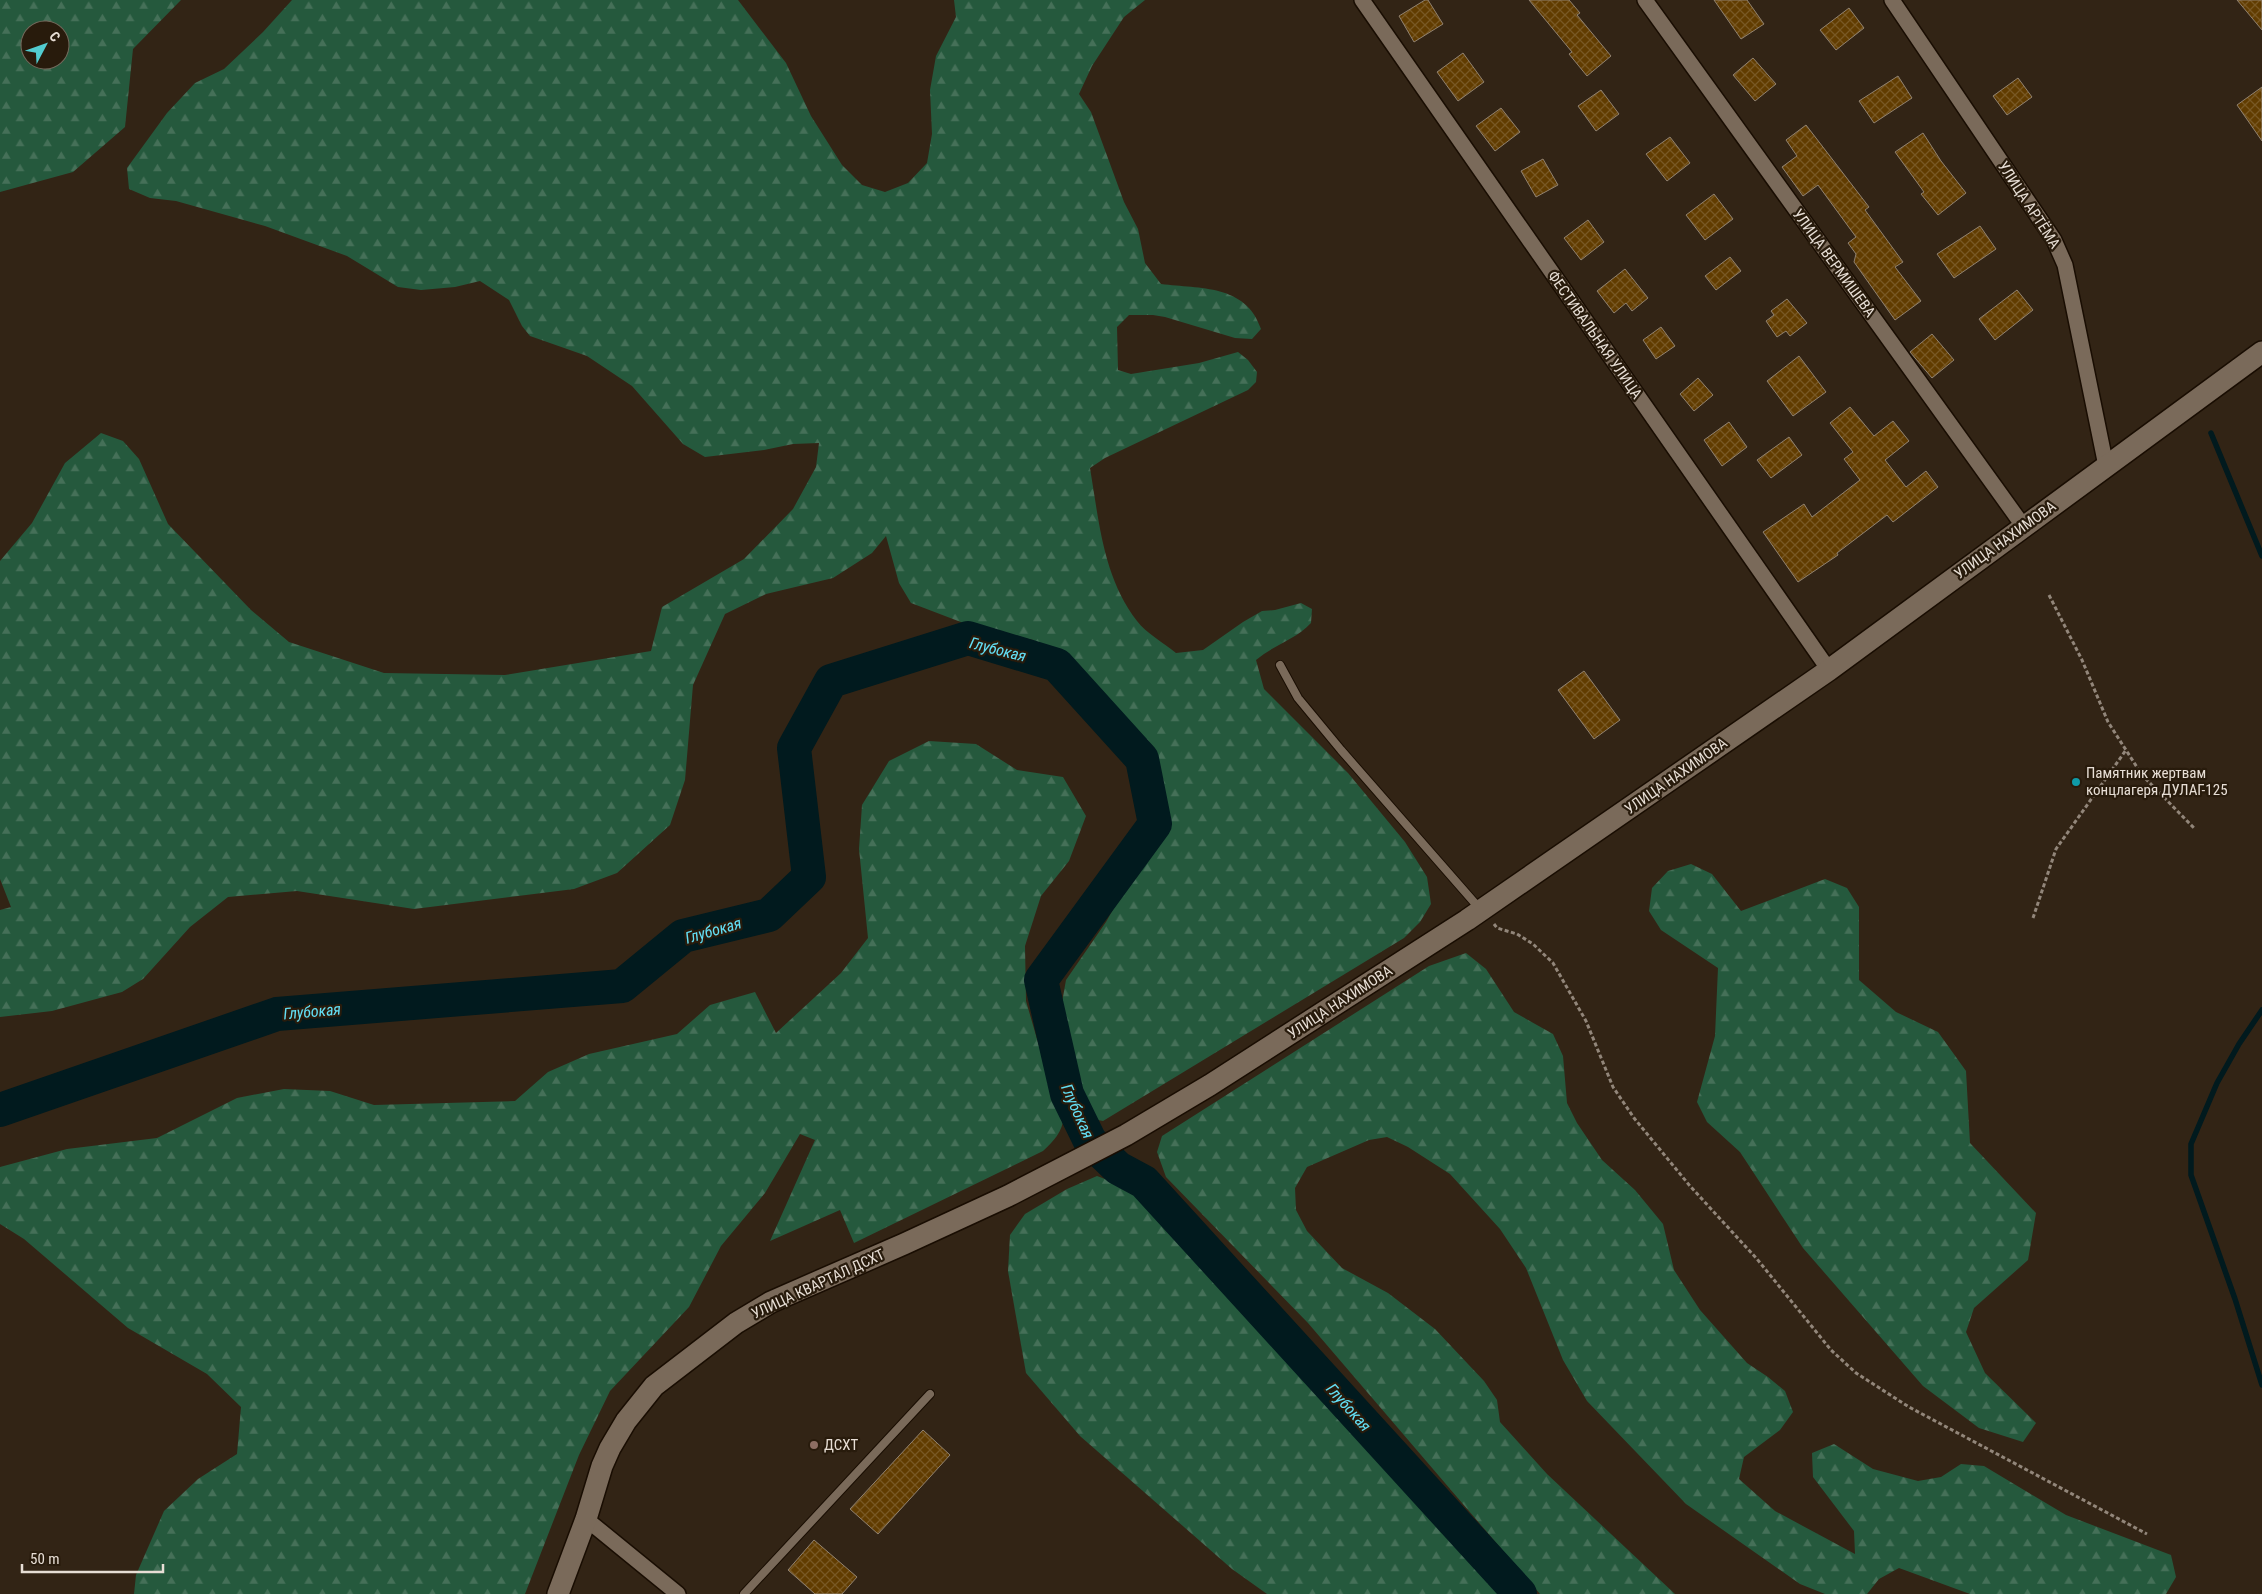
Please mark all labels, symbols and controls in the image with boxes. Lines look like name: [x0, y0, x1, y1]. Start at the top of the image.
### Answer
north arrow: [20, 20, 70, 70]
text: С: [46, 28, 63, 45]
street label: УЛИЦА АРТЁМА: [1994, 158, 2064, 252]
street label: УЛИЦА ВЕРМИШЕВА: [1789, 205, 1879, 321]
street label: ФЕСТИВАЛЬНАЯ УЛИЦА: [1544, 268, 1646, 403]
street label: УЛИЦА НАХИМОВА: [1951, 497, 2060, 583]
water label: Глубокая: [968, 633, 1029, 666]
street label: УЛИЦА НАХИМОВА: [1621, 734, 1731, 818]
place label: Памятник жертвам концлагеря ДУЛАГ-125: [2086, 764, 2228, 799]
marker: Памятник жертвам концлагеря ДУЛАГ-125: [2070, 776, 2082, 788]
water label: Глубокая: [683, 913, 744, 948]
street label: УЛИЦА НАХИМОВА: [1284, 961, 1396, 1043]
water label: Глубокая: [282, 999, 342, 1023]
water label: Глубокая: [1057, 1081, 1098, 1142]
street label: УЛИЦА КВАРТАЛ ДСХТ: [749, 1245, 888, 1323]
water label: Глубокая: [1322, 1380, 1375, 1436]
place label: ДСХТ: [824, 1436, 858, 1454]
marker: ДСХТ: [808, 1439, 820, 1451]
scale bar: [22, 1542, 164, 1574]
text: 50 m: [30, 1550, 60, 1568]

